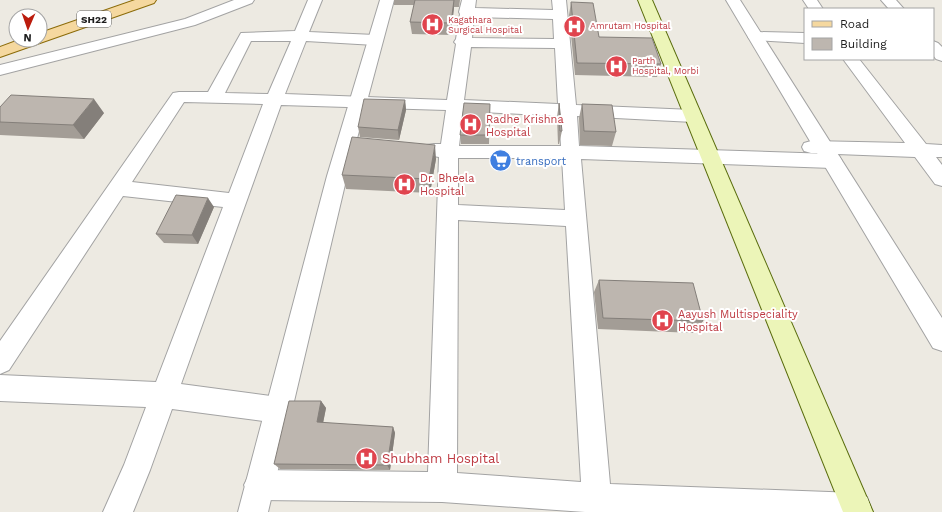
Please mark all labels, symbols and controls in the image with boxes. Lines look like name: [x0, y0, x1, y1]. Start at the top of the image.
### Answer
north arrow: [8, 8, 48, 48]
legend: [804, 8, 934, 60]
road number: SH22: [77, 11, 111, 27]
hospital icon: Kagathara Surgical Hospital: [419, 12, 445, 38]
hospital icon: Amrutam Hospital: [562, 13, 588, 39]
place label: Kagathara Surgical Hospital: [448, 15, 522, 35]
text: Road: [840, 17, 869, 31]
place label: Amrutam Hospital: [590, 21, 671, 31]
text: N: [23, 31, 32, 44]
text: Building: [840, 37, 887, 51]
hospital icon: Parth Hospital, Morbi: [604, 53, 630, 79]
place label: Parth Hospital, Morbi: [632, 56, 699, 76]
hospital icon: Radhe Krishna Hospital: [458, 112, 484, 138]
place label: Radhe Krishna Hospital: [486, 113, 564, 139]
supermarket icon: transport: [487, 148, 513, 174]
place label: transport: [516, 155, 566, 168]
hospital icon: Dr. Bheela Hospital: [392, 171, 418, 197]
place label: Dr. Bheela Hospital: [420, 172, 474, 198]
hospital icon: Aayush Multispeciality Hospital: [649, 307, 675, 333]
place label: Aayush Multispeciality Hospital: [678, 308, 798, 334]
hospital icon: Shubham Hospital: [354, 445, 380, 471]
place label: Shubham Hospital: [382, 451, 499, 466]

